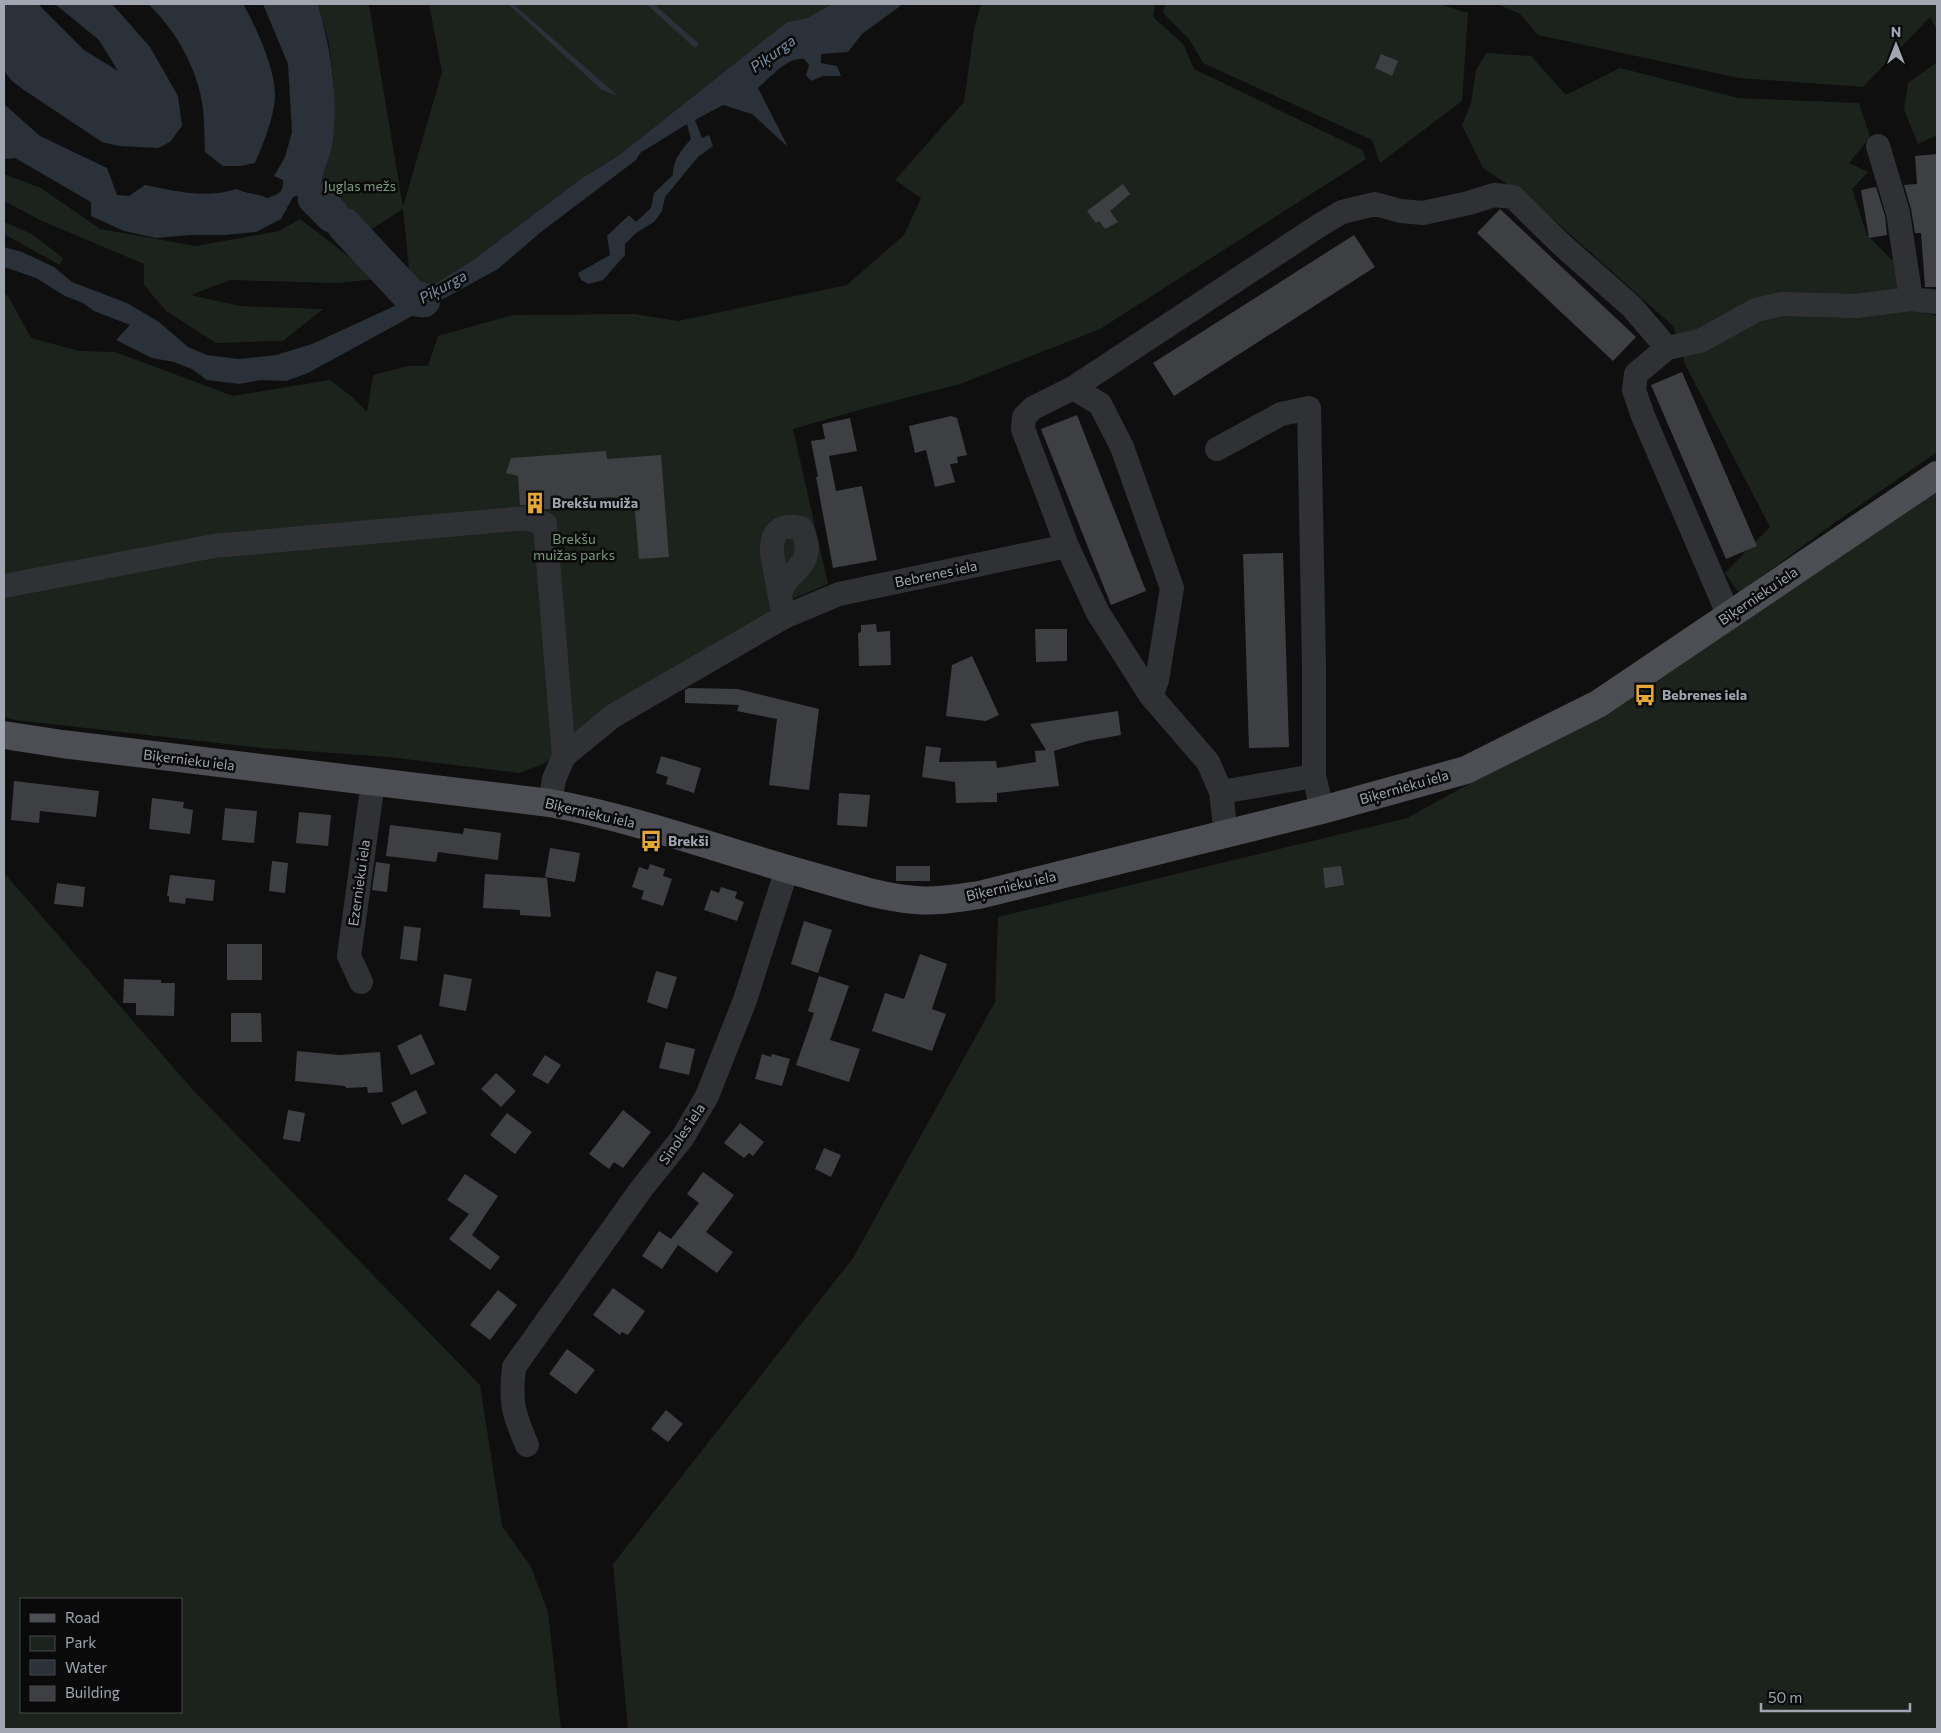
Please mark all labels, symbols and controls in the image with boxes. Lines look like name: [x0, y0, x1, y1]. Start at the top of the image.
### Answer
north arrow: [1871, 20, 1921, 70]
text: N: [1891, 23, 1901, 40]
water label: Piķurga: [746, 31, 800, 77]
park label: Juglas mežs: [324, 177, 396, 194]
water label: Piķurga: [416, 266, 471, 308]
building icon: Brekšu muiža: [522, 490, 548, 516]
place label: Brekšu muiža: [552, 494, 638, 511]
park label: Brekšu muižas parks: [533, 530, 615, 563]
street label: Bebrenes iela: [893, 556, 979, 591]
street label: Biķernieku iela: [1715, 563, 1801, 629]
bus stop icon: Bebrenes iela: [1632, 682, 1658, 708]
place label: Bebrenes iela: [1662, 686, 1747, 703]
street label: Biķernieku iela: [142, 745, 236, 775]
street label: Biķernieku iela: [1357, 766, 1451, 808]
street label: Biķernieku iela: [543, 794, 637, 832]
bus stop icon: Brekši: [638, 828, 664, 854]
place label: Brekši: [668, 832, 709, 849]
street label: Ezernieku iela: [344, 839, 373, 927]
street label: Biķernieku iela: [964, 867, 1058, 905]
street label: Sinoles iela: [655, 1100, 708, 1168]
legend: [20, 1598, 182, 1713]
text: Road: [65, 1608, 100, 1626]
text: Park: [65, 1633, 96, 1651]
text: Water: [65, 1658, 107, 1676]
scale bar: [1761, 1680, 1910, 1712]
text: Building: [65, 1683, 120, 1701]
text: 50 m: [1768, 1688, 1802, 1706]

